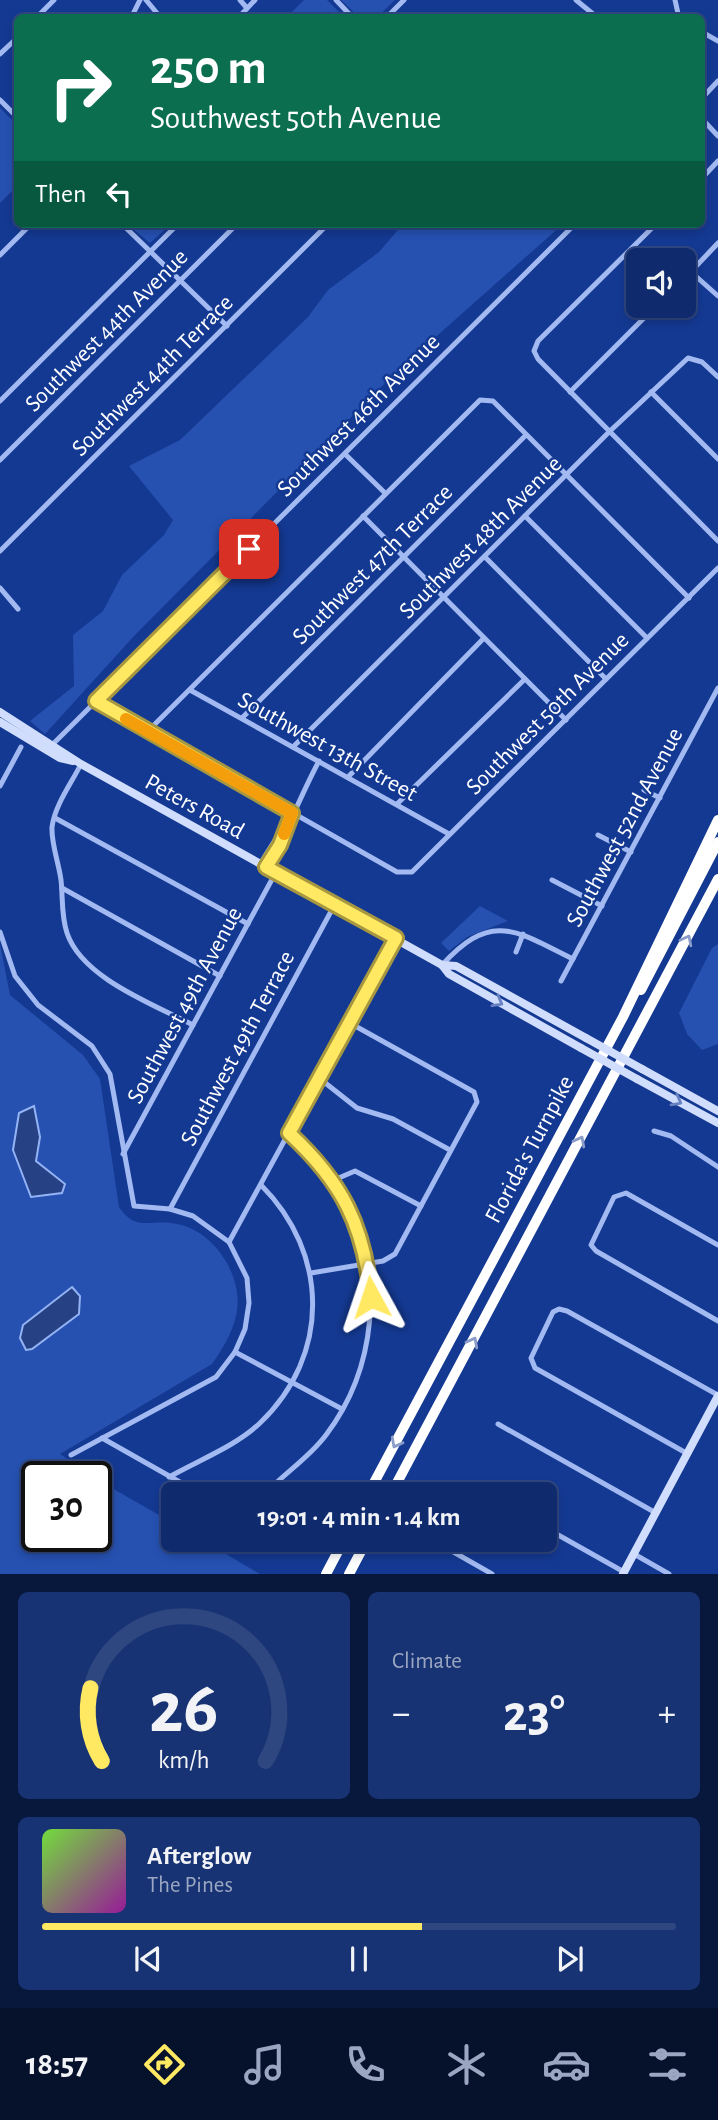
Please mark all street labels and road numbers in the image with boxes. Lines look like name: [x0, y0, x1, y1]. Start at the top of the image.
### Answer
street label: Southwest 44th Avenue: [21, 245, 193, 417]
street label: Southwest 44th Terrace: [67, 290, 238, 461]
street label: Southwest 46th Avenue: [273, 330, 445, 502]
street label: Southwest 48th Avenue: [395, 452, 567, 624]
street label: Southwest 47th Terrace: [288, 480, 457, 649]
street label: Southwest 50th Avenue: [462, 628, 634, 800]
street label: Southwest 13th Street: [234, 688, 421, 806]
street label: Southwest 52nd Avenue: [562, 724, 688, 931]
street label: Peters Road: [141, 770, 248, 844]
street label: Southwest 49th Avenue: [123, 903, 247, 1108]
street label: Southwest 49th Terrace: [176, 947, 299, 1150]
street label: Florida's Turnpike: [481, 1072, 579, 1227]

